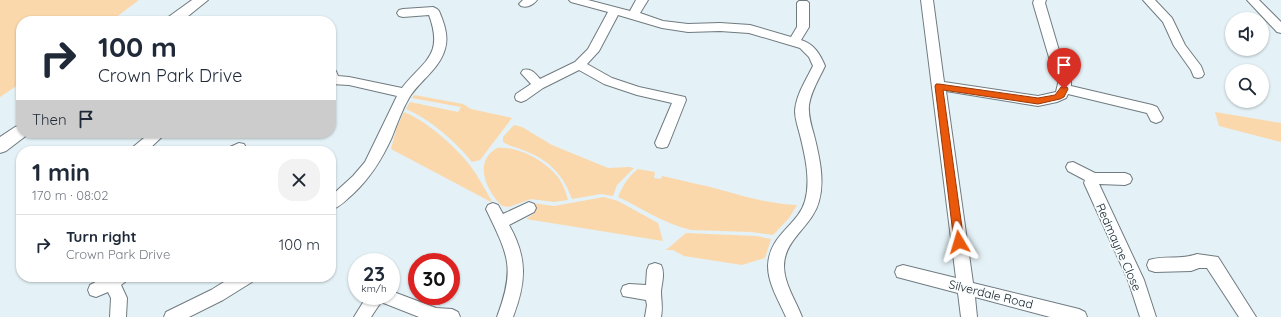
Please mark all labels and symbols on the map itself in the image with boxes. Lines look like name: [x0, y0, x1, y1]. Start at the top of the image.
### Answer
pin: [1047, 48, 1081, 89]
street label: Redmayne Close: [1093, 201, 1145, 293]
position arrow: [938, 221, 980, 263]
speed limit sign: 30: [408, 253, 460, 305]
street label: Silverdale Road: [947, 276, 1035, 312]

